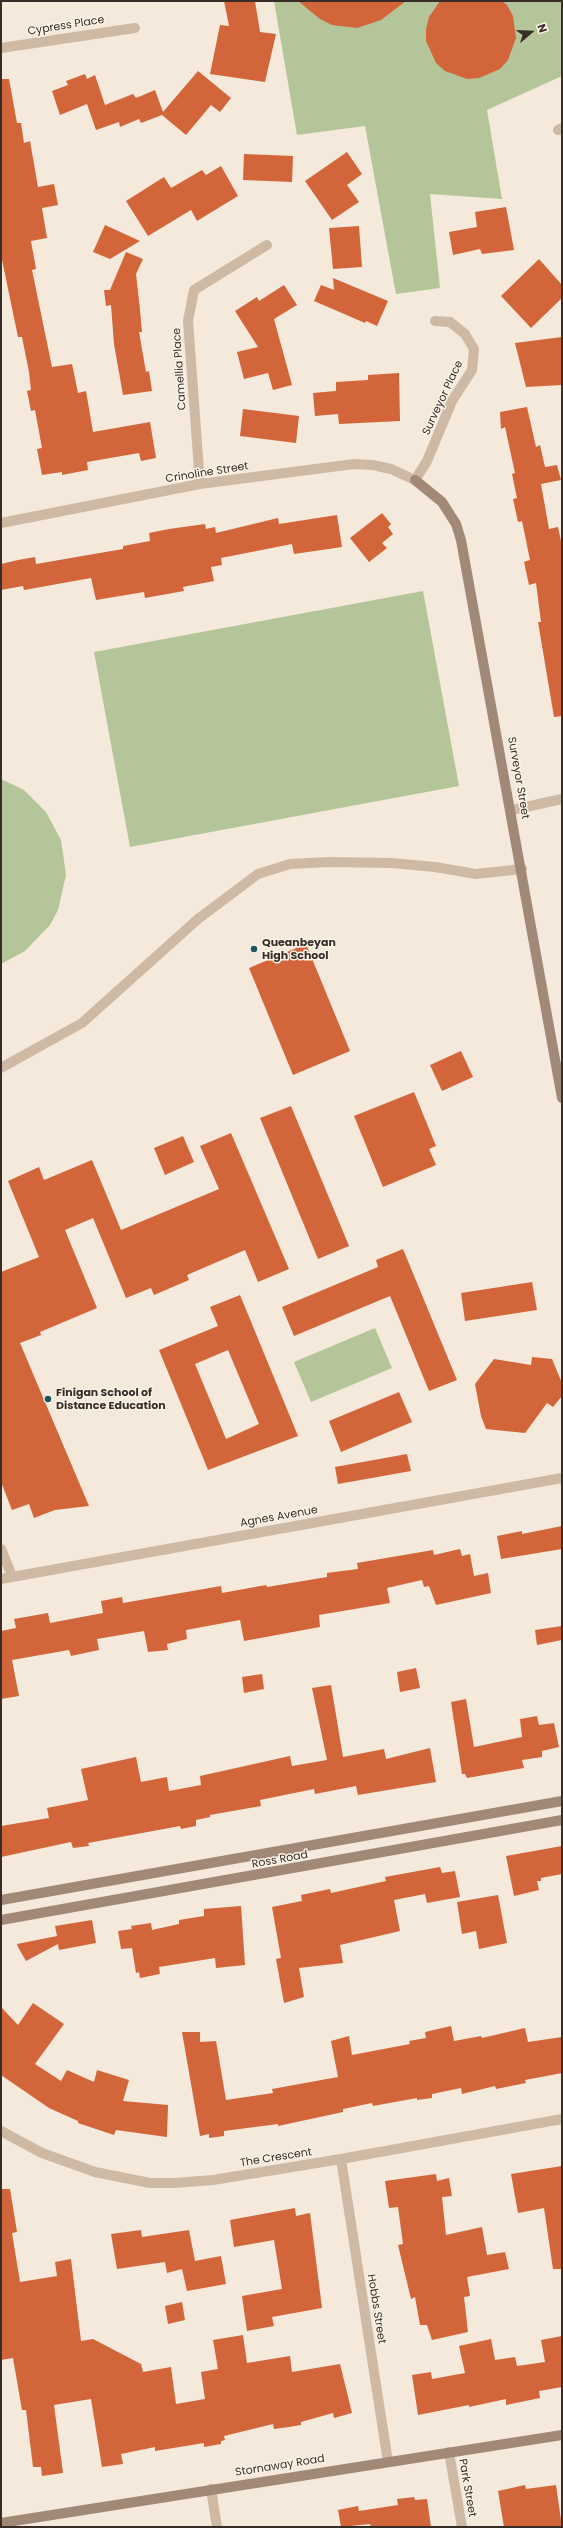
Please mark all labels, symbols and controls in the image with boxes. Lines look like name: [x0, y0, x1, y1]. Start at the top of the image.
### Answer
north arrow: [511, 12, 551, 52]
street label: Cypress Place: [27, 13, 105, 39]
text: N: [533, 22, 551, 35]
street label: Camellia Place: [171, 327, 189, 411]
street label: Surveyor Place: [420, 359, 466, 437]
street label: Crinoline Street: [165, 460, 249, 486]
street label: Surveyor Street: [504, 736, 532, 820]
place label: Queanbeyan High School: [262, 936, 336, 962]
marker: Queanbeyan High School: [249, 944, 259, 954]
place label: Finigan School of Distance Education: [56, 1386, 166, 1412]
marker: Finigan School of Distance Education: [43, 1394, 53, 1404]
street label: Agnes Avenue: [239, 1504, 319, 1530]
street label: Ross Road: [251, 1849, 309, 1871]
street label: The Crescent: [239, 2146, 313, 2170]
street label: Hobbs Street: [364, 2273, 388, 2345]
street label: Stornaway Road: [234, 2452, 326, 2480]
street label: Park Street: [455, 2458, 479, 2518]

